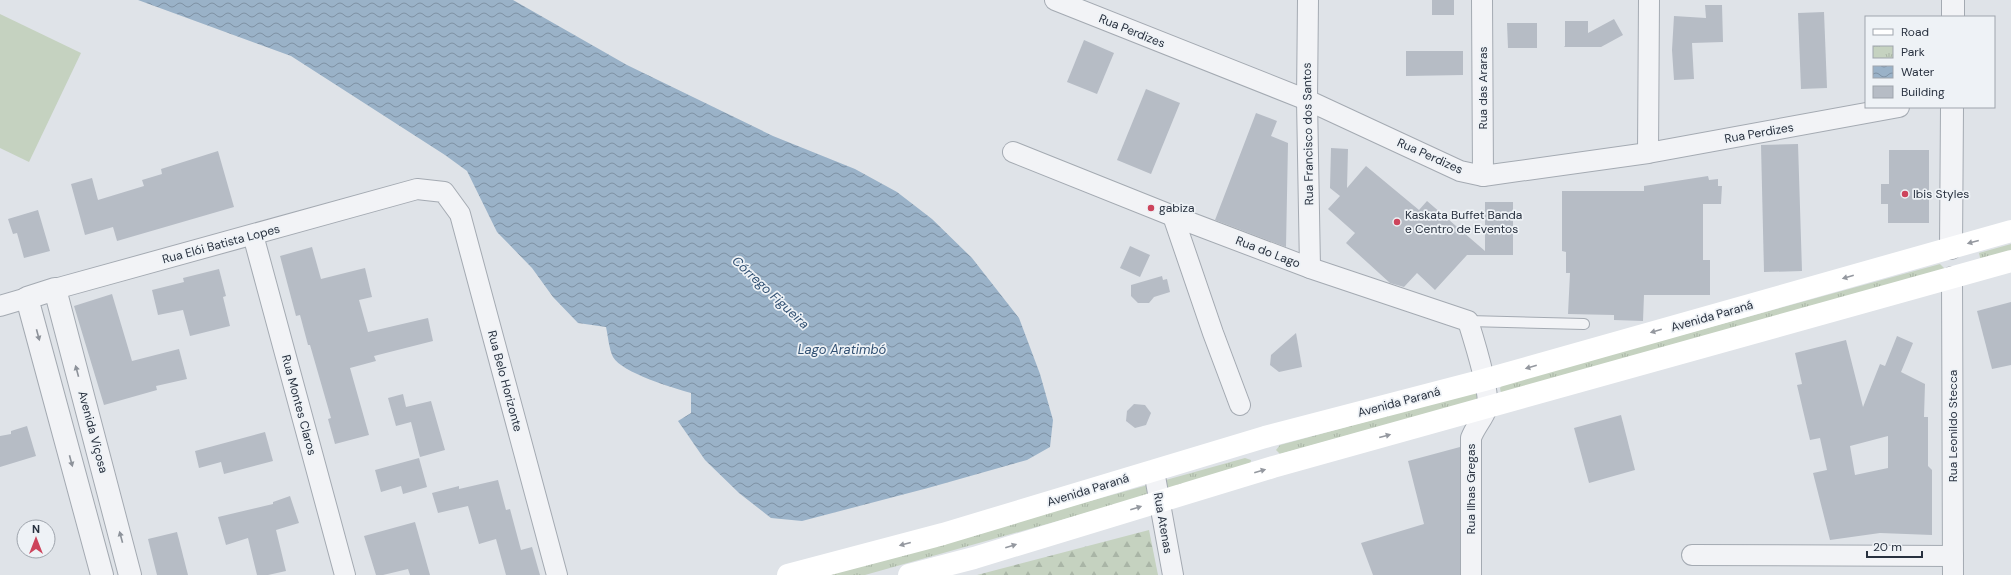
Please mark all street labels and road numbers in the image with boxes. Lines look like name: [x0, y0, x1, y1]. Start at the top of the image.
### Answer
street label: Rua Perdizes: [1097, 10, 1167, 52]
street label: Rua das Araras: [1475, 47, 1491, 129]
street label: Rua Francisco dos Santos: [1299, 62, 1317, 206]
street label: Rua Perdizes: [1723, 119, 1795, 147]
street label: Rua Perdizes: [1395, 134, 1465, 178]
street label: Rua Elói Batista Lopes: [160, 221, 282, 267]
street label: Rua do Lago: [1233, 232, 1303, 272]
street label: Avenida Paraná: [1669, 297, 1755, 335]
street label: Rua Belo Horizonte: [484, 329, 526, 434]
street label: Rua Montes Claros: [278, 353, 320, 457]
street label: Rua Leonildo Stecca: [1945, 370, 1961, 482]
street label: Avenida Paraná: [1356, 383, 1442, 421]
street label: Avenida Viçosa: [74, 389, 112, 475]
street label: Rua Ilhas Gregas: [1463, 443, 1479, 535]
street label: Avenida Paraná: [1045, 470, 1131, 510]
street label: Rua Atenas: [1150, 491, 1176, 555]

